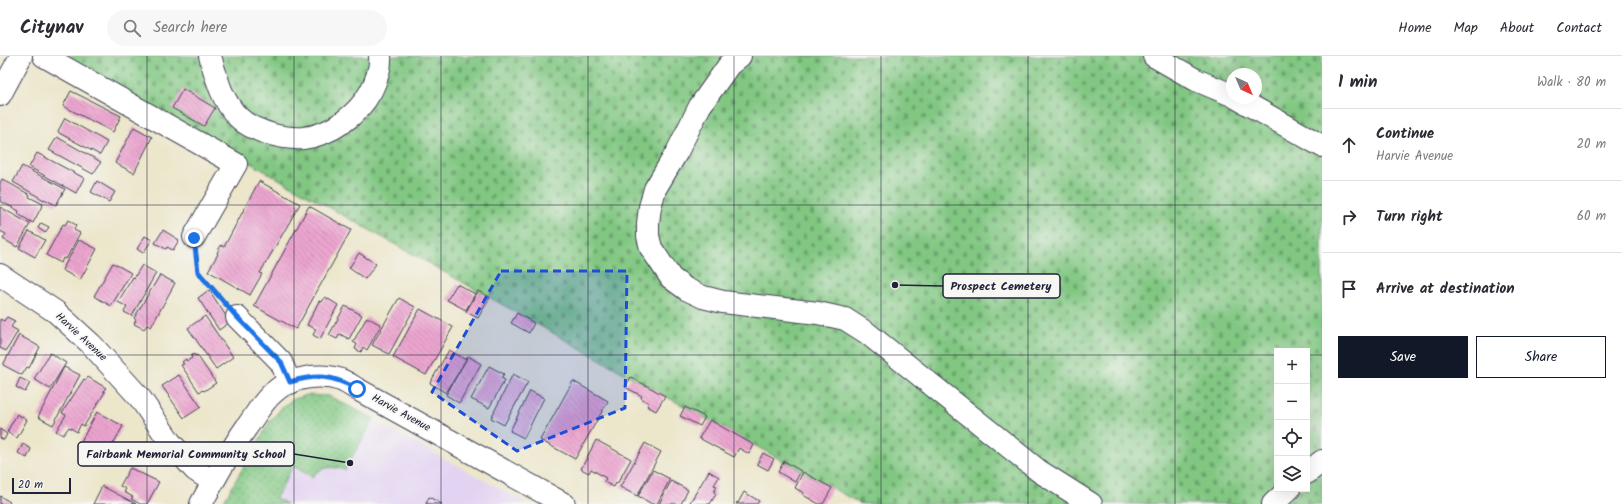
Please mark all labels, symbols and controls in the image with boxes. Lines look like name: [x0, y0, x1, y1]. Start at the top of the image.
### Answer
search box: [107, 10, 387, 46]
text: Citynav: [20, 13, 83, 43]
text: Search here: [153, 16, 227, 40]
icon: search: [121, 17, 143, 39]
text: Home: [1398, 17, 1432, 39]
text: Map: [1454, 17, 1478, 39]
text: About: [1500, 17, 1534, 39]
text: Contact: [1556, 17, 1602, 39]
north arrow: [1226, 68, 1262, 104]
text: 1 min: [1338, 69, 1377, 96]
text: Walk · 80 m: [1537, 72, 1606, 93]
text: Continue: [1376, 122, 1434, 146]
icon: ahead: [1338, 134, 1360, 156]
text: 20 m: [1576, 134, 1606, 155]
text: Harvie Avenue: [1376, 146, 1453, 167]
text: Turn right: [1376, 205, 1443, 229]
icon: right: [1338, 206, 1360, 228]
text: 60 m: [1577, 206, 1606, 227]
route end: [185, 229, 203, 247]
callout: Prospect Cemetery: [943, 274, 1060, 298]
text: Prospect Cemetery: [950, 277, 1052, 296]
text: Arrive at destination: [1376, 277, 1515, 301]
icon: arrive: [1338, 278, 1360, 300]
street label: Harvie Avenue: [51, 308, 111, 366]
button: Save: [1338, 336, 1468, 378]
button: Share: [1476, 336, 1606, 378]
map controls: [1274, 348, 1310, 492]
button: +: [1274, 348, 1310, 384]
route start: [348, 380, 366, 398]
button: −: [1274, 384, 1310, 420]
street label: Harvie Avenue: [368, 389, 434, 437]
button: locate: [1274, 420, 1310, 456]
callout: Fairbank Memorial Community School: [78, 442, 294, 466]
text: Fairbank Memorial Community School: [86, 445, 287, 464]
button: layers: [1274, 456, 1310, 492]
scale bar: [12, 476, 71, 495]
text: 20 m: [18, 476, 43, 494]

